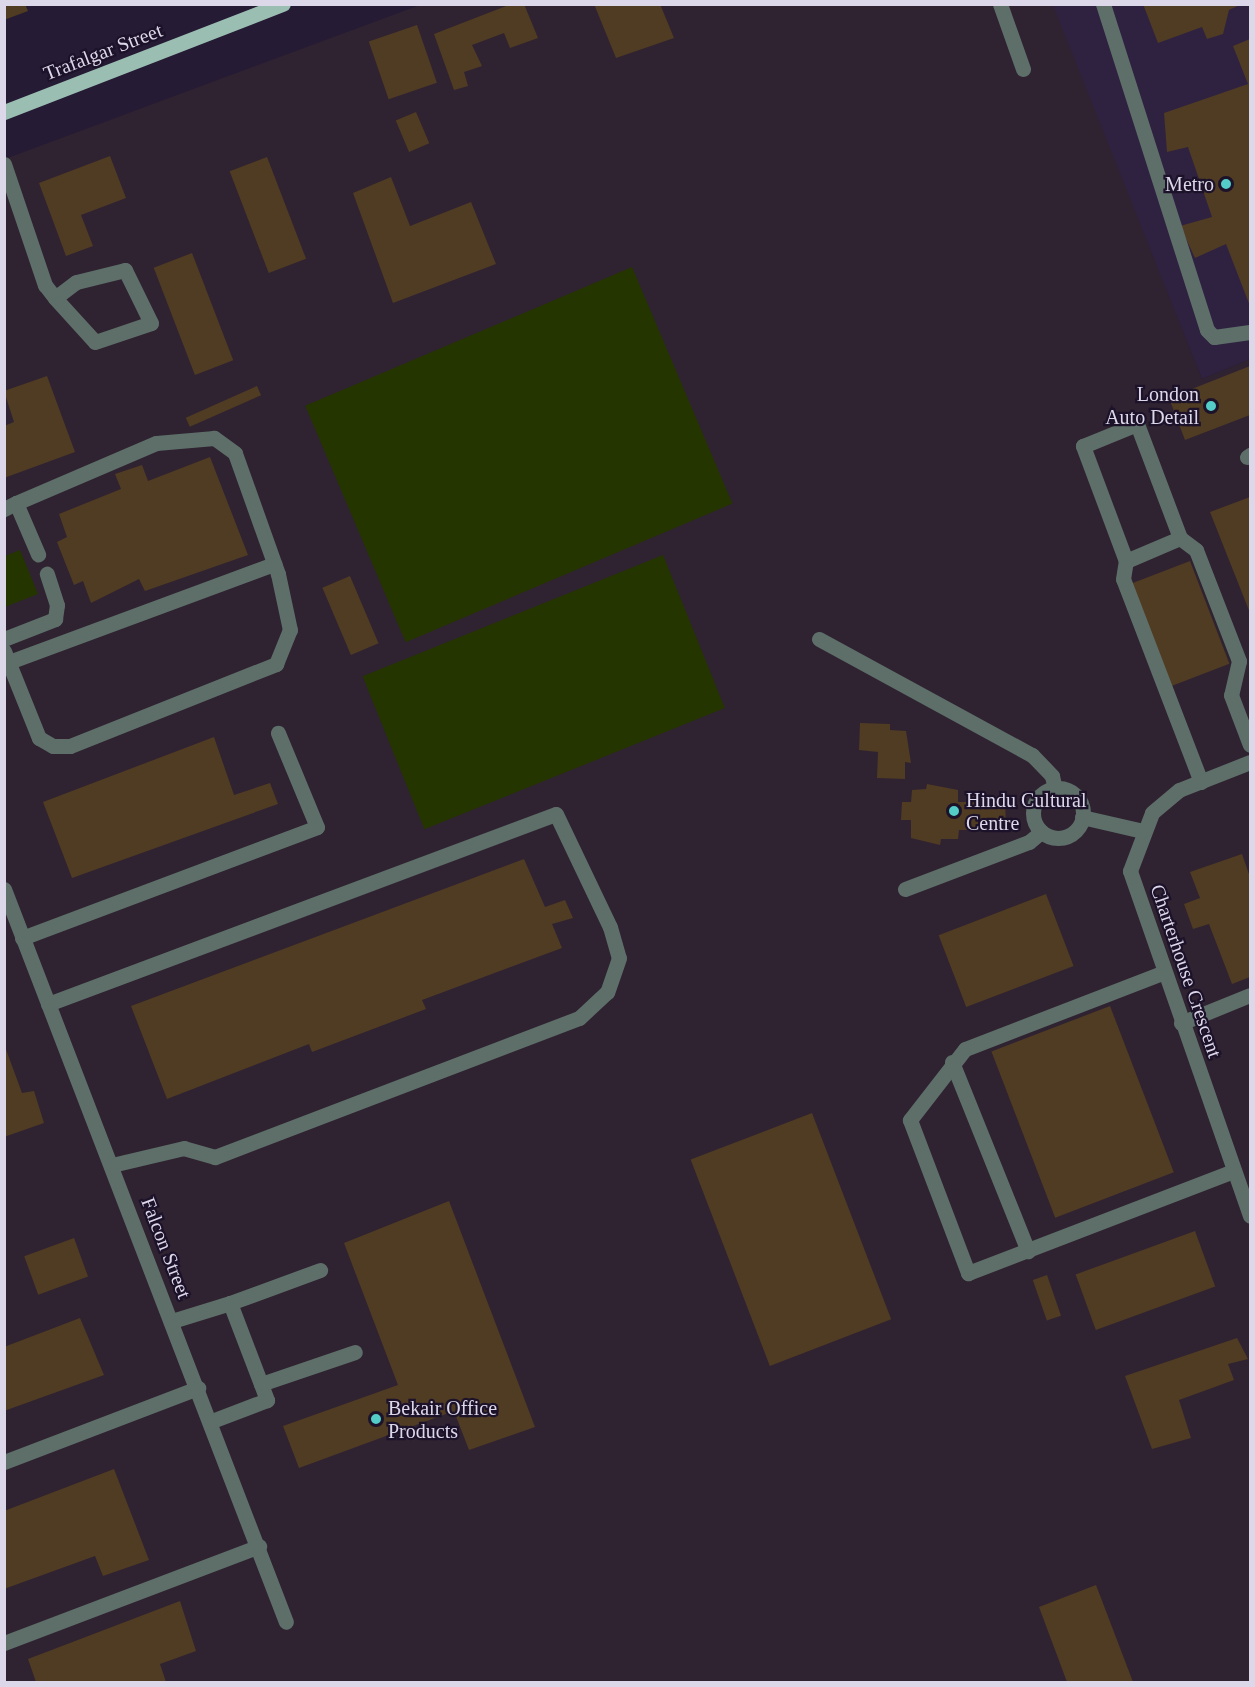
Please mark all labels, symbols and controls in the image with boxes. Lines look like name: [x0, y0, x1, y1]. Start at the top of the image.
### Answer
street label: Trafalgar Street: [40, 18, 166, 86]
place label: Metro: [1165, 172, 1214, 196]
marker: Metro: [1219, 177, 1233, 191]
place label: London Auto Detail: [1105, 382, 1199, 429]
marker: London Auto Detail: [1204, 399, 1218, 413]
place label: Hindu Cultural Centre: [966, 788, 1087, 835]
marker: Hindu Cultural Centre: [947, 804, 961, 818]
street label: Charterhouse Crescent: [1145, 881, 1227, 1061]
street label: Falcon Street: [136, 1194, 196, 1302]
place label: Bekair Office Products: [388, 1396, 497, 1443]
marker: Bekair Office Products: [369, 1412, 383, 1426]

